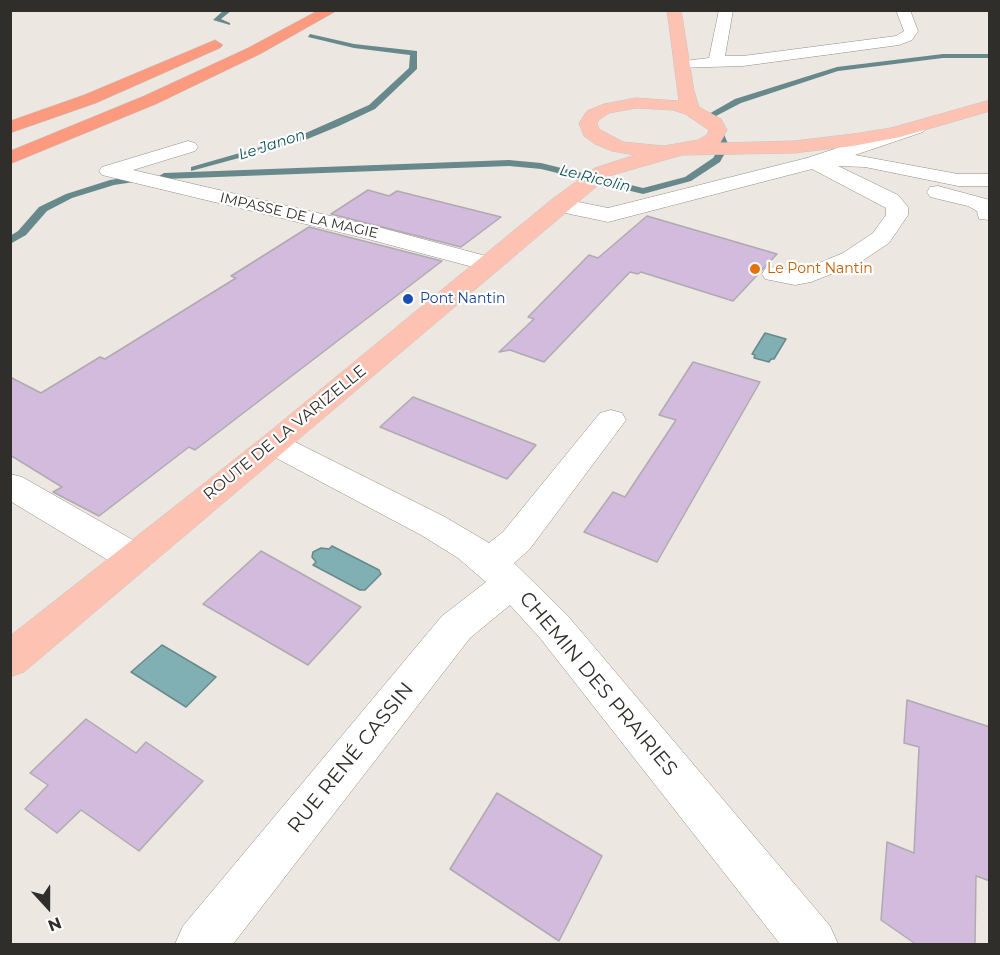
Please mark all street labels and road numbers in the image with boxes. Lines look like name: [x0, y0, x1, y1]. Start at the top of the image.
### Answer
street label: IMPASSE DE LA MAGIE: [218, 190, 380, 242]
street label: ROUTE DE LA VARIZELLE: [200, 361, 370, 505]
street label: CHEMIN DES PRAIRIES: [514, 587, 682, 781]
street label: RUE RENÉ CASSIN: [283, 678, 419, 838]

